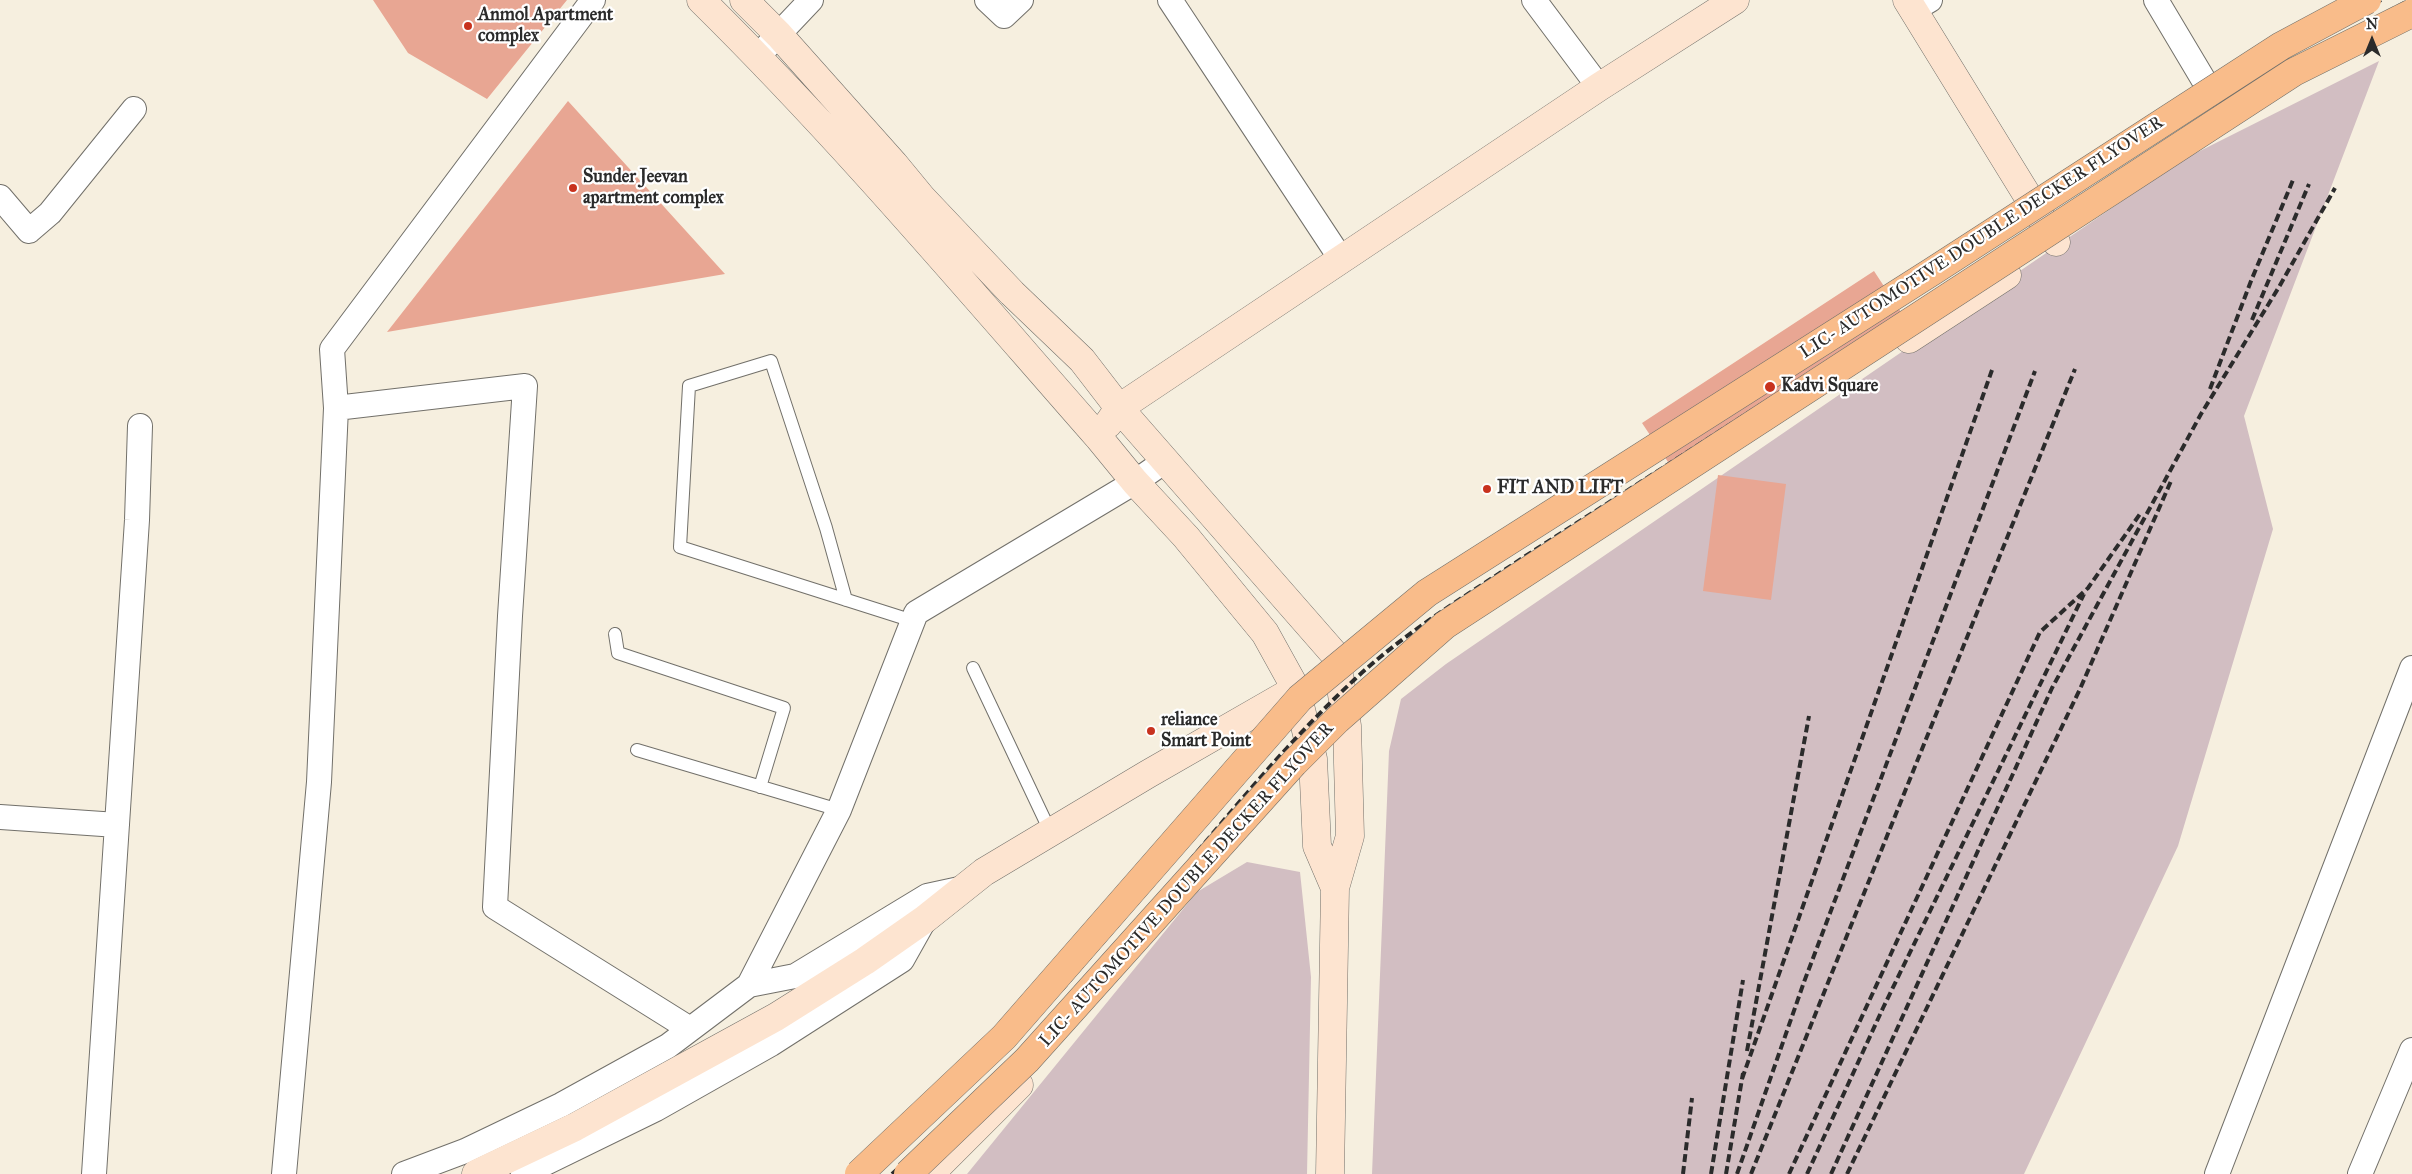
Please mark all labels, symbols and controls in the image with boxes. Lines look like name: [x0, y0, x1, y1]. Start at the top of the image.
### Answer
place label: Anmol Apartment complex: [478, 5, 613, 48]
north arrow: [2347, 15, 2397, 65]
text: N: [2366, 16, 2378, 33]
marker: Anmol Apartment complex: [462, 20, 474, 32]
street label: LIC- AUTOMOTIVE DOUBLE DECKER FLYOVER: [1796, 112, 2168, 364]
place label: Sunder Jeevan apartment complex: [583, 167, 724, 210]
marker: Sunder Jeevan apartment complex: [567, 182, 579, 194]
place label: Kadvi Square: [1781, 376, 1878, 398]
marker: Kadvi Square: [1763, 380, 1777, 394]
place label: FIT AND LIFT: [1497, 478, 1623, 500]
marker: FIT AND LIFT: [1481, 483, 1493, 495]
place label: reliance Smart Point: [1161, 710, 1251, 752]
street label: LIC- AUTOMOTIVE DOUBLE DECKER FLYOVER: [1035, 718, 1339, 1052]
marker: reliance Smart Point: [1145, 725, 1157, 737]

